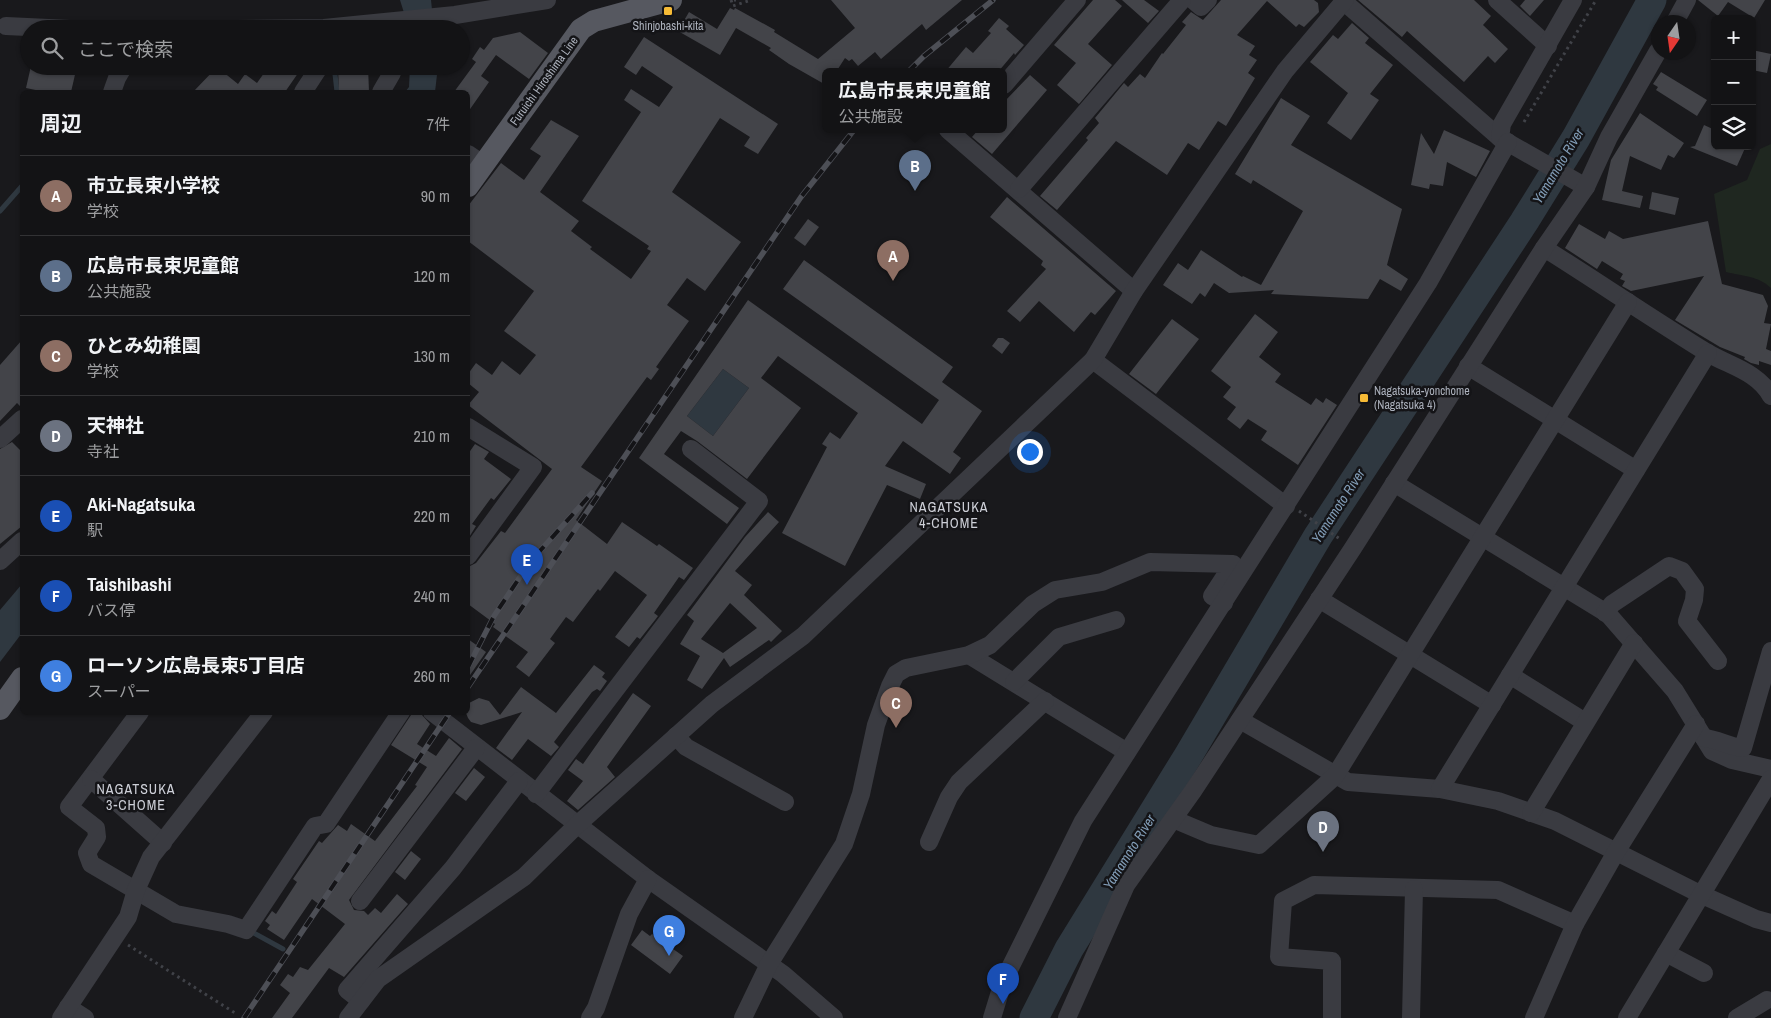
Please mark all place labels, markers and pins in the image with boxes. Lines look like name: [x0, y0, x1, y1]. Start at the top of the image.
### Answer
marker: Shinjobashi-kita: [662, 5, 674, 17]
place label: Shinjobashi-kita: [632, 18, 704, 34]
pin: B: [899, 150, 931, 191]
pin: A: [877, 240, 909, 281]
place label: Nagatsuka-yonchome (Nagatsuka 4): [1374, 383, 1470, 413]
marker: Nagatsuka-yonchome (Nagatsuka 4): [1358, 392, 1370, 404]
pin: E: [511, 544, 543, 585]
pin: C: [880, 687, 912, 728]
pin: D: [1307, 811, 1339, 852]
pin: G: [653, 915, 685, 956]
pin: F: [987, 963, 1019, 1004]

